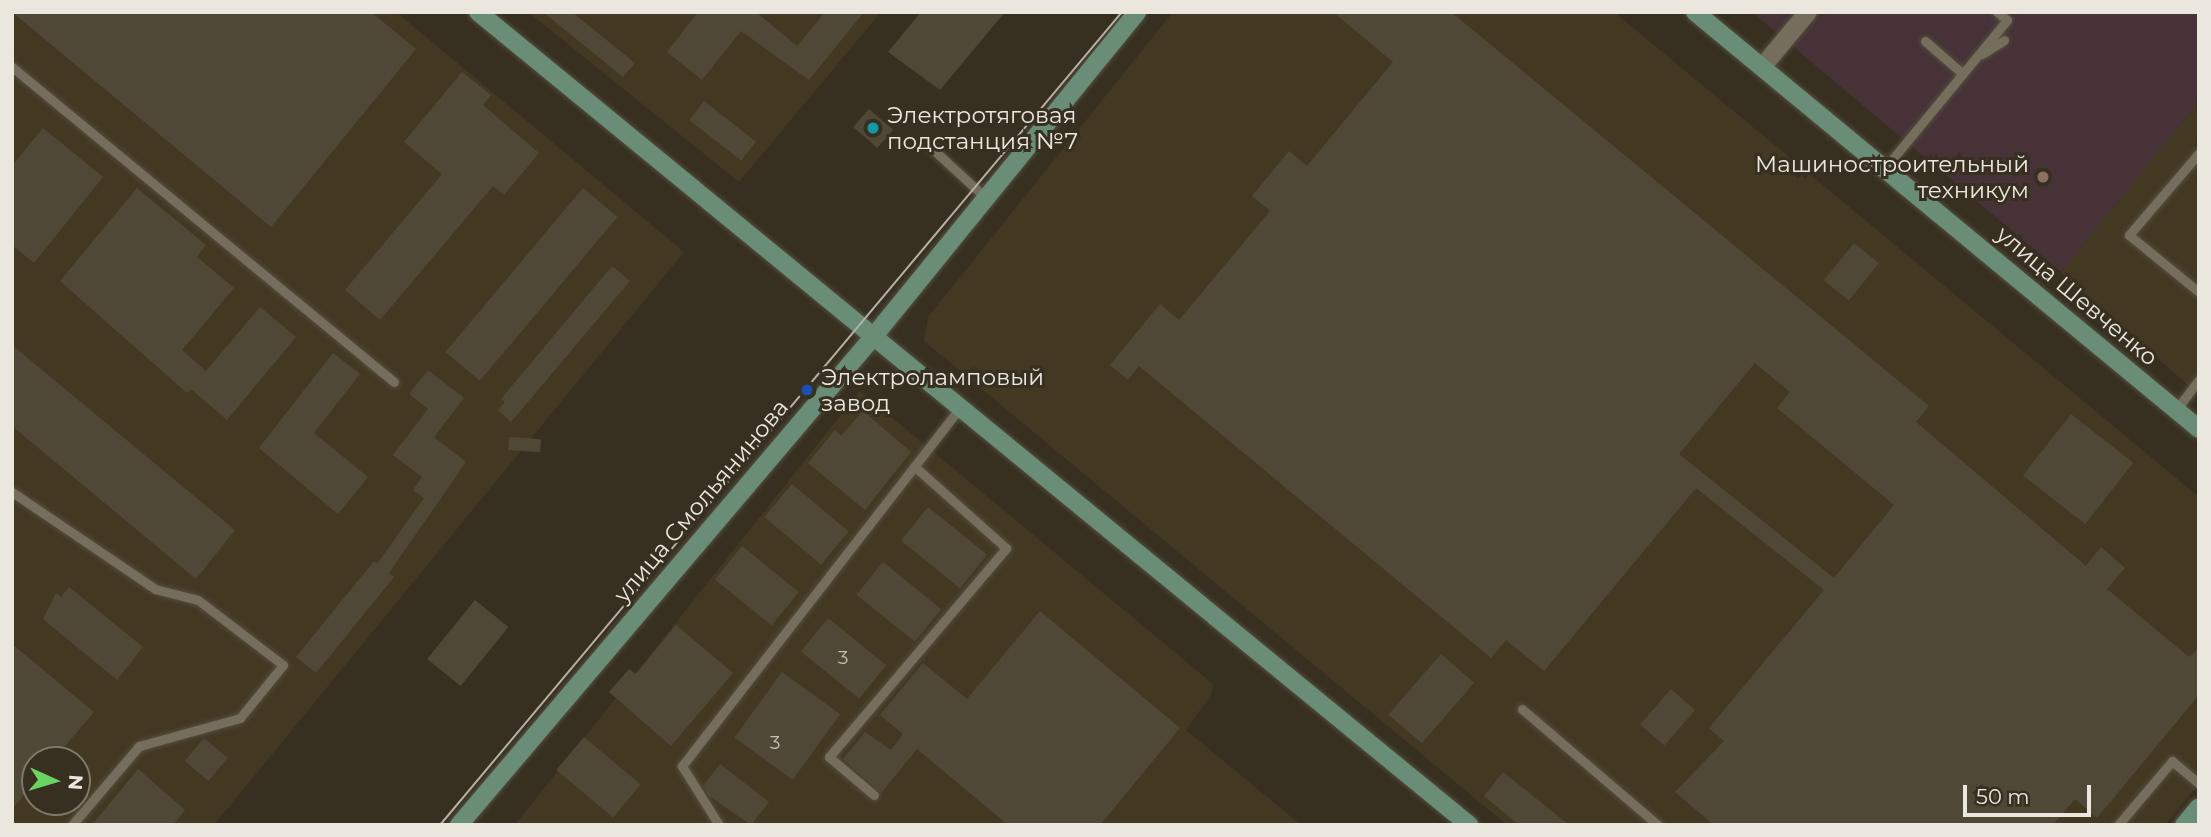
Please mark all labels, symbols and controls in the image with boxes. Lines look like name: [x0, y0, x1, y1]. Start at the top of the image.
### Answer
place label: Электротяговая подстанция №7: [887, 101, 1078, 155]
marker: Электротяговая подстанция №7: [865, 120, 881, 136]
place label: Машиностроительный техникум: [1755, 150, 2029, 204]
marker: Машиностроительный техникум: [2035, 169, 2051, 185]
street label: улица Шевченко: [1991, 220, 2163, 372]
place label: Электроламповый завод: [821, 363, 1044, 417]
marker: Электроламповый завод: [799, 382, 815, 398]
street label: улица Смольянинова: [608, 394, 794, 608]
house number: 3: [838, 647, 848, 669]
house number: 3: [770, 732, 780, 754]
north arrow: [21, 746, 91, 816]
scale bar: [1966, 770, 2094, 814]
text: N: [63, 774, 87, 791]
text: 50 m: [1976, 784, 2030, 809]

